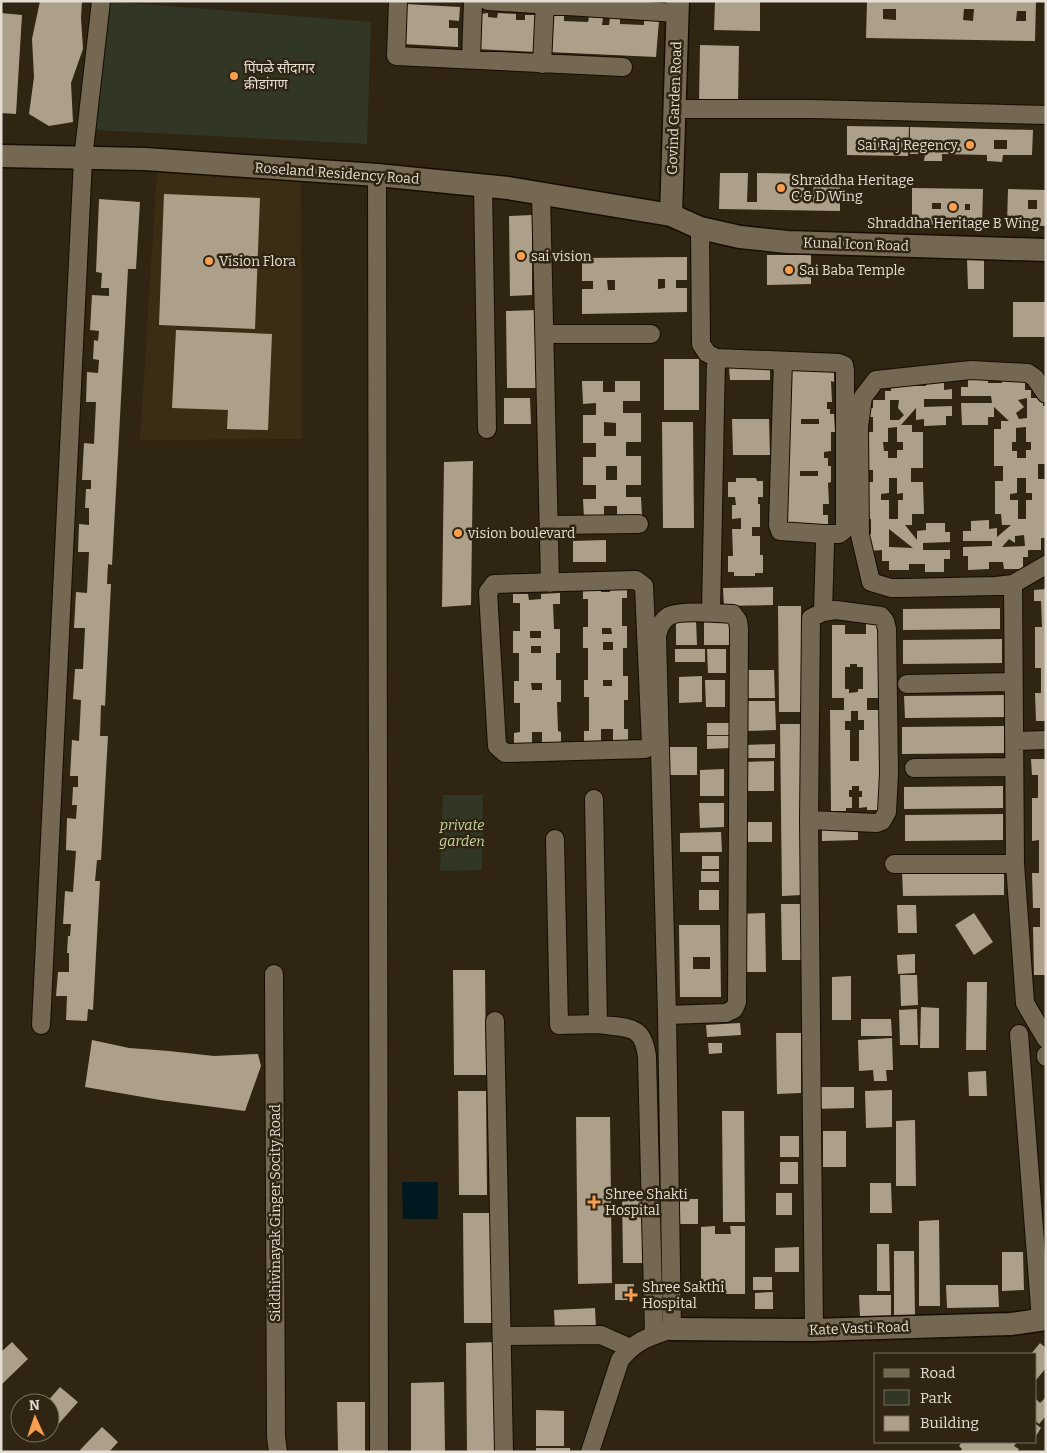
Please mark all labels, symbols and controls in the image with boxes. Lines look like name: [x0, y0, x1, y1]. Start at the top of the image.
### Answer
street label: Govind Garden Road: [664, 41, 685, 175]
place label: पिंपळे सौदागर क्रीडांगण: [244, 59, 315, 93]
marker: पिंपळे सौदागर क्रीडांगण: [228, 70, 240, 82]
place label: Sai Raj Regency.: [857, 137, 960, 154]
marker: Sai Raj Regency.: [964, 139, 976, 151]
street label: Roseland Residency Road: [254, 159, 420, 188]
place label: Shraddha Heritage C & D Wing: [791, 172, 914, 205]
marker: Shraddha Heritage C & D Wing: [775, 182, 787, 194]
marker: Shraddha Heritage B Wing: [947, 201, 959, 213]
place label: Shraddha Heritage B Wing: [867, 215, 1039, 232]
street label: Kunal Icon Road: [803, 234, 909, 255]
place label: sai vision: [531, 248, 592, 265]
marker: sai vision: [515, 250, 527, 262]
place label: Vision Flora: [219, 253, 296, 270]
marker: Vision Flora: [203, 255, 215, 267]
place label: Sai Baba Temple: [799, 262, 905, 279]
marker: Sai Baba Temple: [783, 264, 795, 276]
place label: vision boulevard: [467, 525, 575, 542]
marker: vision boulevard: [452, 527, 464, 539]
park label: private garden: [439, 817, 485, 850]
street label: Siddhivinayak Ginger Socity Road: [267, 1104, 284, 1322]
place label: Shree Shakti Hospital: [605, 1186, 688, 1219]
marker: Shree Shakti Hospital: [587, 1195, 601, 1209]
place label: Shree Sakthi Hospital: [642, 1279, 724, 1312]
marker: Shree Sakthi Hospital: [624, 1288, 638, 1302]
street label: Kate Vasti Road: [809, 1318, 909, 1339]
legend: [874, 1353, 1037, 1443]
text: Road: [920, 1364, 955, 1382]
text: Park: [920, 1389, 952, 1407]
north arrow: [10, 1393, 60, 1443]
text: N: [29, 1397, 40, 1414]
text: Building: [920, 1414, 979, 1432]

